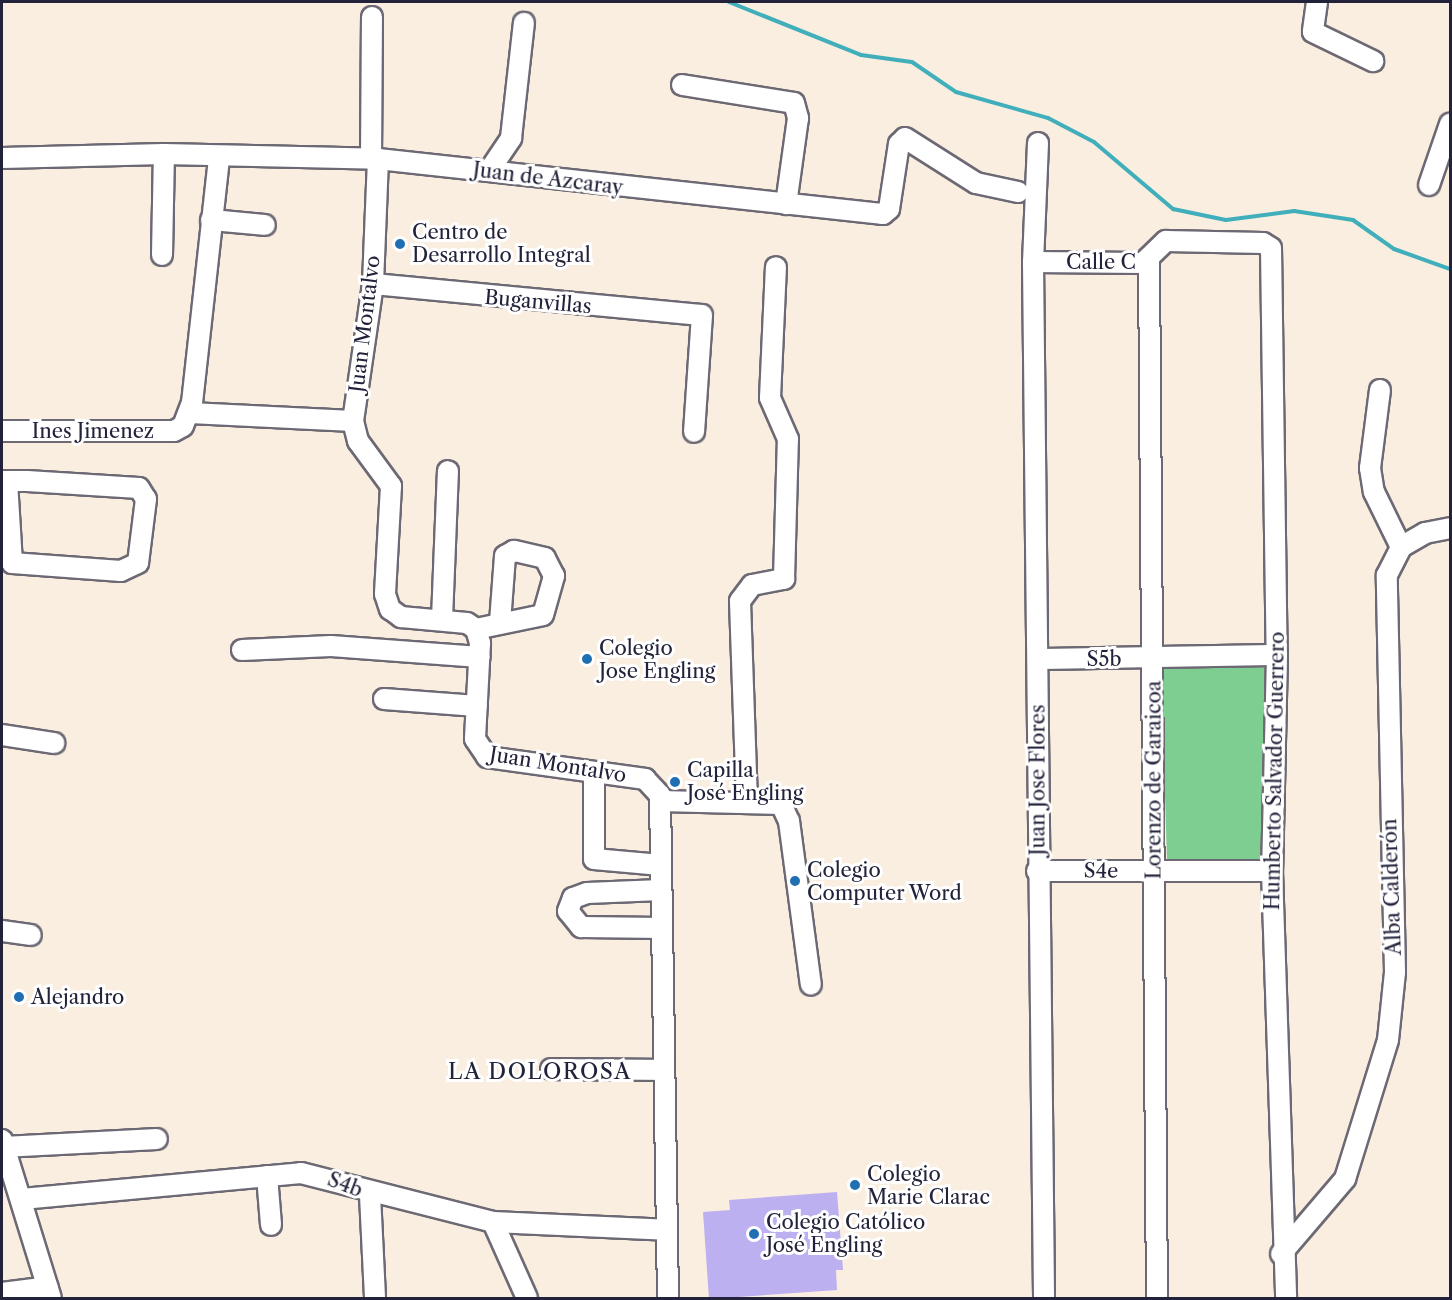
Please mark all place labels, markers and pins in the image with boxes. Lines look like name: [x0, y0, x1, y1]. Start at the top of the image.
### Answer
place label: Centro de Desarrollo Integral: [412, 220, 591, 267]
marker: Centro de Desarrollo Integral: [393, 237, 407, 251]
place label: Colegio Jose Engling: [599, 636, 715, 683]
marker: Colegio Jose Engling: [580, 652, 594, 666]
place label: Capilla José Engling: [687, 759, 803, 806]
marker: Capilla José Engling: [668, 775, 682, 789]
place label: Colegio Computer Word: [807, 858, 963, 905]
marker: Colegio Computer Word: [788, 874, 802, 888]
place label: Alejandro: [31, 985, 124, 1009]
marker: Alejandro: [12, 990, 26, 1004]
place label: Colegio Marie Clarac: [867, 1162, 990, 1209]
marker: Colegio Marie Clarac: [848, 1178, 862, 1192]
place label: Colegio Católico José Engling: [766, 1210, 925, 1257]
marker: Colegio Católico José Engling: [747, 1227, 761, 1241]

